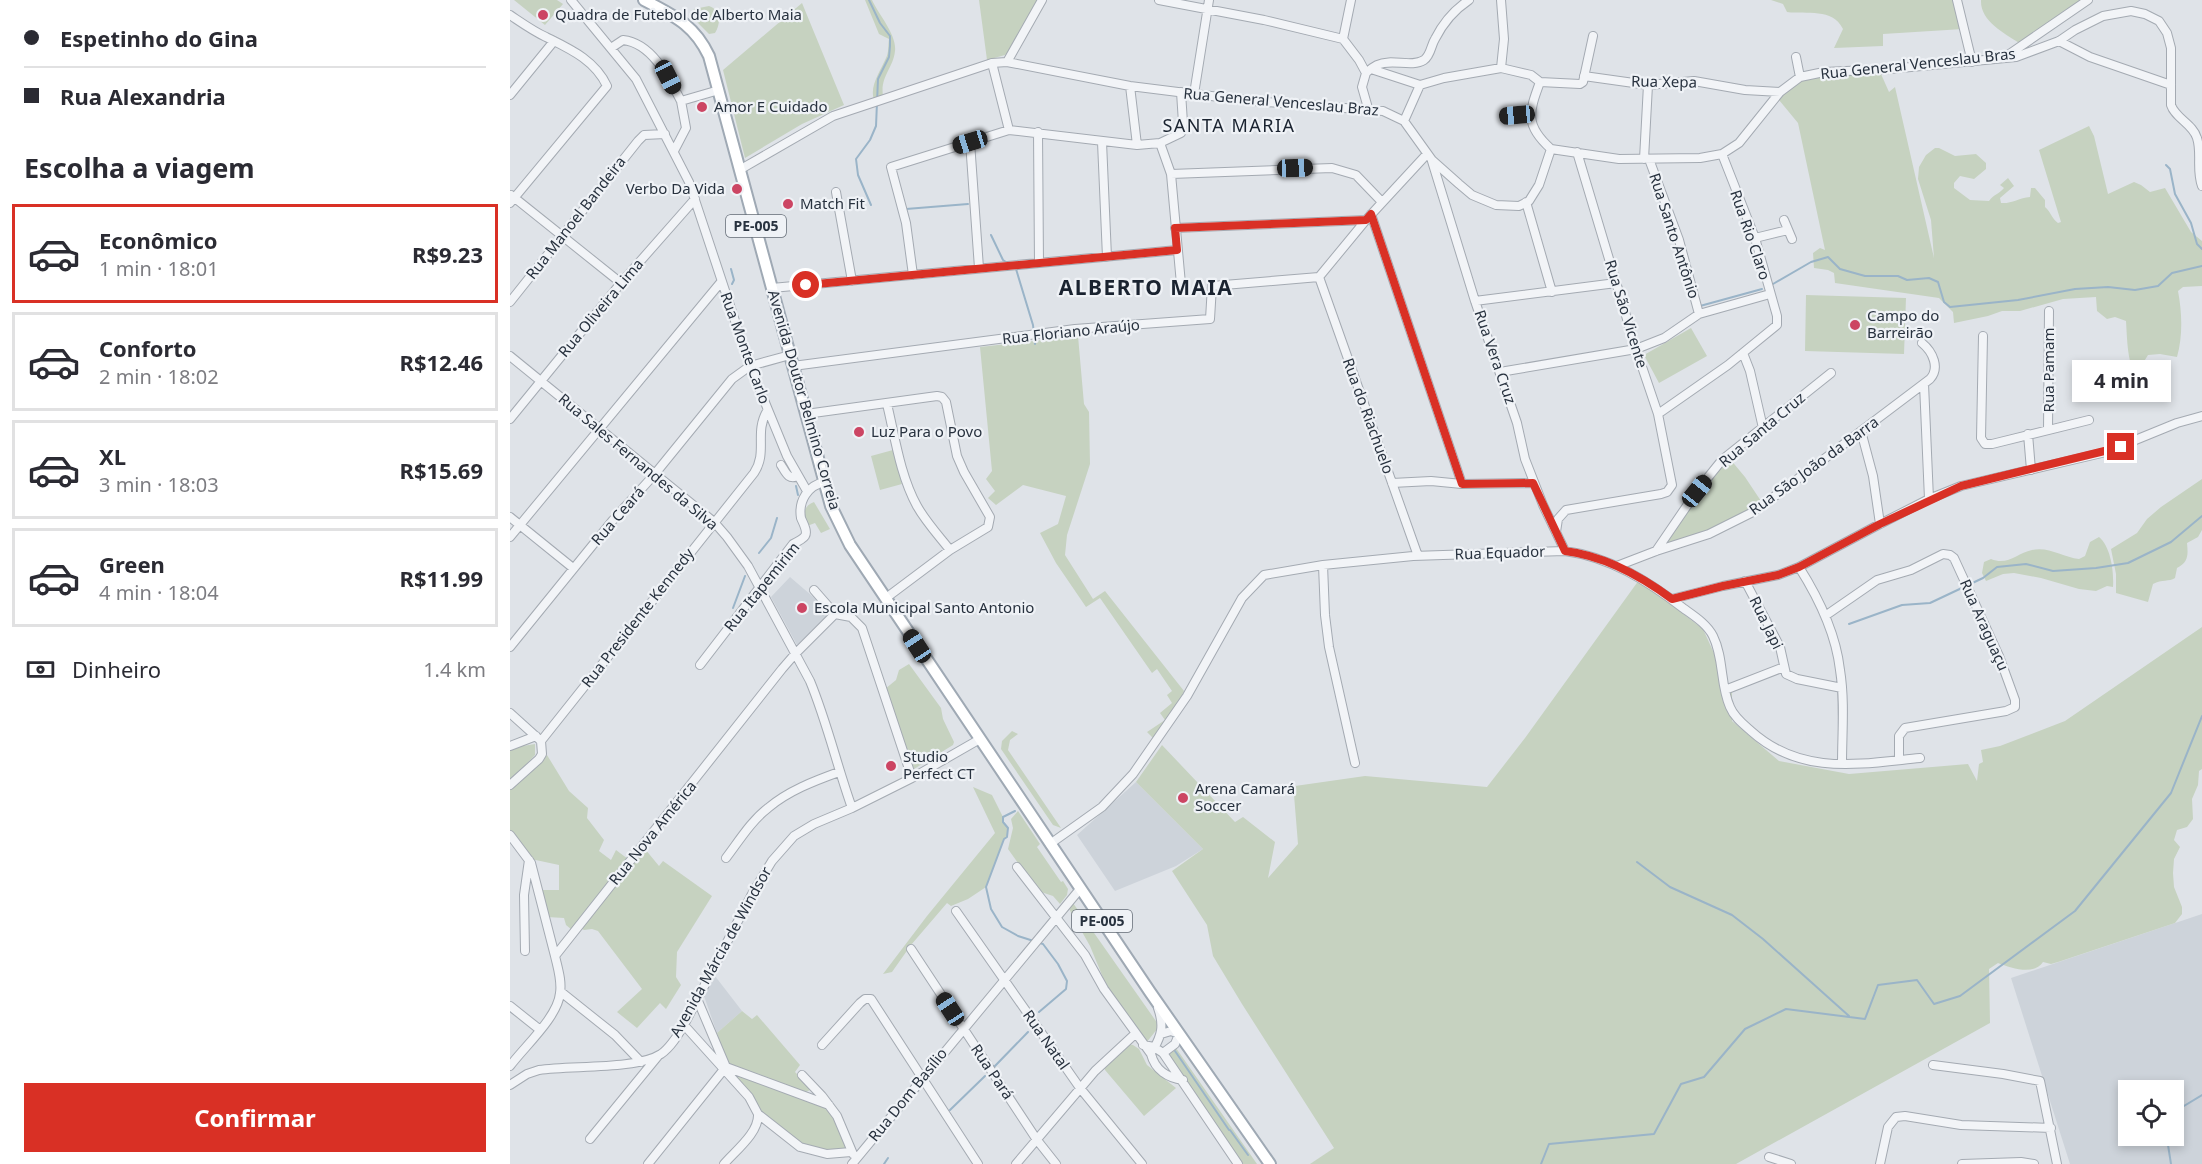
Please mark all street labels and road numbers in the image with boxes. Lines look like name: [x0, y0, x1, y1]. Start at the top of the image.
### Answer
street label: Rua General Venceslau Bras: [1819, 43, 2016, 83]
street label: Rua Xepa: [1631, 70, 1697, 92]
street label: Rua General Venceslau Braz: [1183, 83, 1380, 120]
street label: Rua Manoel Bandeira: [521, 152, 630, 283]
street label: Rua Santo Antônio: [1645, 170, 1705, 301]
street label: Rua Rio Claro: [1726, 187, 1776, 282]
road number: PE-005: [726, 215, 786, 237]
street label: Rua Oliveira Lima: [553, 254, 647, 361]
street label: Rua São Vicente: [1601, 257, 1653, 370]
street label: Avenida Doutor Belmino Correia: [764, 287, 846, 512]
street label: Rua Monte Carlo: [716, 289, 775, 406]
street label: Rua Vera Cruz: [1470, 307, 1521, 406]
street label: Rua Floriano Araújo: [1001, 314, 1141, 348]
street label: Rua Pamam: [2038, 328, 2058, 412]
street label: Rua do Riachuelo: [1339, 355, 1399, 476]
street label: Rua Santa Cruz: [1714, 387, 1809, 471]
street label: Rua Sales Fernandes da Silva: [555, 388, 723, 534]
street label: Rua São João da Barra: [1745, 411, 1882, 519]
street label: Rua Ceará: [586, 482, 648, 549]
street label: Rua Itapemirim: [719, 538, 803, 635]
street label: Rua Equador: [1454, 540, 1546, 564]
street label: Rua Presidente Kennedy: [576, 543, 698, 691]
street label: Rua Araguaçu: [1956, 576, 2014, 674]
street label: Rua Japi: [1746, 593, 1788, 652]
street label: Rua Nova América: [604, 776, 701, 889]
street label: Avenida Márcia de Windsor: [665, 863, 775, 1040]
road number: PE-005: [1072, 910, 1132, 932]
street label: Rua Natal: [1019, 1006, 1075, 1073]
street label: Rua Pará: [967, 1040, 1019, 1103]
street label: Rua Dom Basílio: [863, 1043, 951, 1145]

